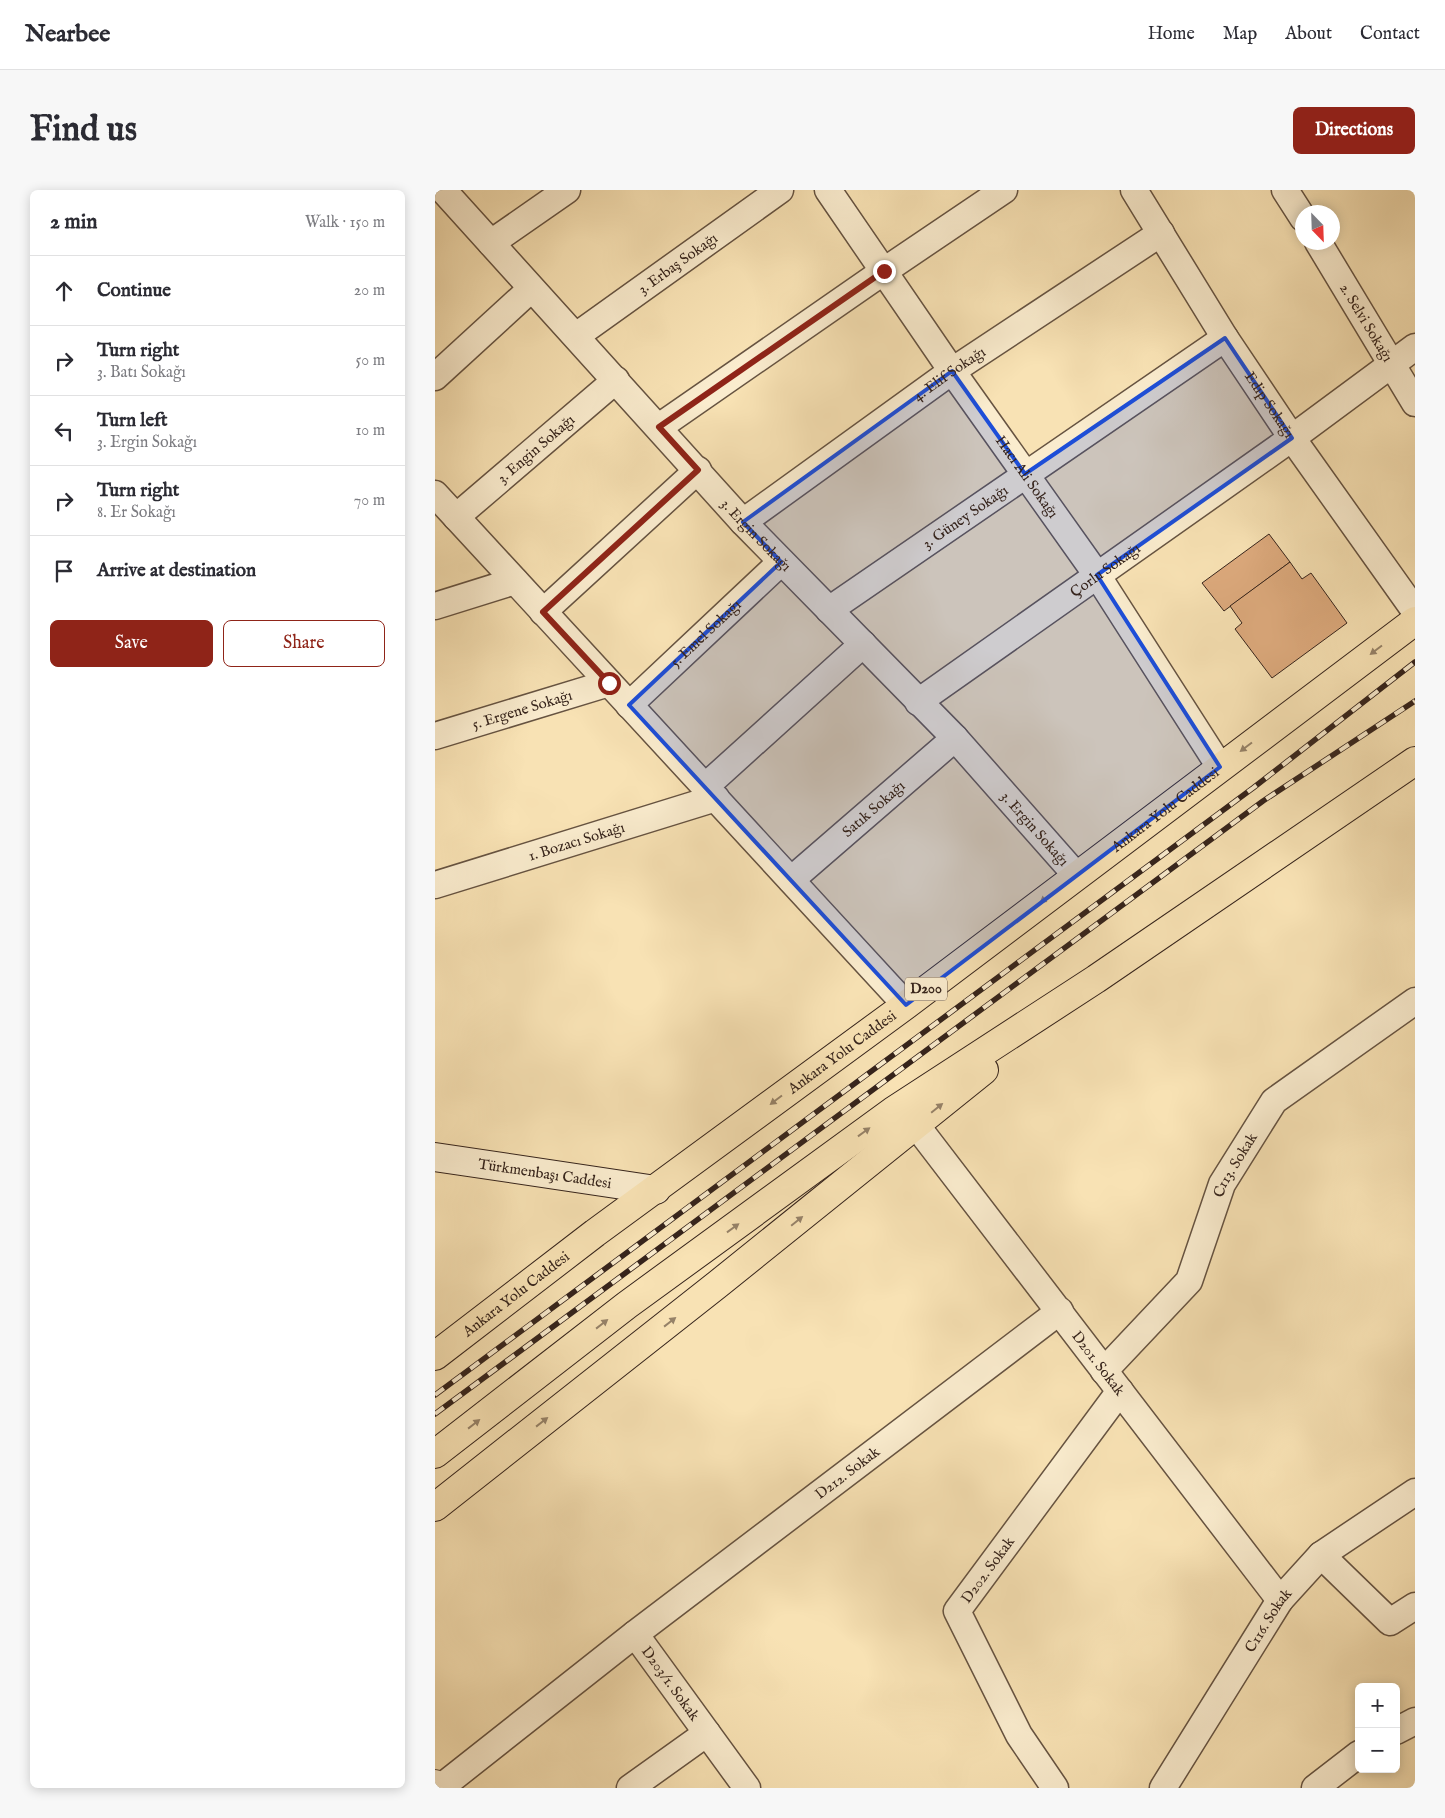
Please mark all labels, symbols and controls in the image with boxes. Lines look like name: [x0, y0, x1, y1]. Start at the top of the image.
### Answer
text: Nearbee: [25, 19, 110, 50]
text: Home: [1148, 23, 1195, 46]
text: Map: [1223, 23, 1257, 46]
text: About: [1285, 23, 1332, 46]
text: Contact: [1360, 23, 1420, 46]
button: Directions: [1293, 107, 1415, 154]
text: Find us: [30, 108, 137, 153]
north arrow: [1295, 205, 1340, 250]
text: 2 min: [50, 209, 97, 236]
text: Walk · 150 m: [305, 213, 385, 233]
street label: 3. Erbaş Sokağı: [634, 228, 721, 298]
route end: [873, 260, 896, 283]
icon: ahead: [50, 277, 78, 305]
text: Continue: [97, 279, 171, 303]
street label: 2. Selvi Sokağı: [1336, 280, 1397, 365]
text: 20 m: [354, 281, 385, 301]
text: Turn right: [97, 339, 179, 363]
street label: 4. Elif Sokağı: [909, 342, 989, 406]
icon: right: [50, 347, 78, 375]
text: 50 m: [356, 351, 385, 371]
text: 3. Batı Sokağı: [97, 363, 186, 383]
street label: Edip Sokağı: [1241, 368, 1299, 442]
text: Turn left: [97, 409, 168, 433]
street label: 3. Engin Sokağı: [493, 410, 579, 487]
icon: left: [50, 417, 78, 445]
text: 10 m: [355, 421, 385, 441]
street label: Hacı Ali Sokağı: [991, 432, 1063, 522]
text: 3. Ergin Sokağı: [97, 433, 197, 453]
text: Turn right: [97, 479, 179, 503]
street label: 3. Güney Sokağı: [918, 480, 1012, 553]
icon: right: [50, 487, 78, 515]
text: 70 m: [354, 491, 385, 511]
street label: 3. Ergin Sokağı: [717, 495, 796, 575]
text: 8. Er Sokağı: [97, 503, 176, 523]
street label: Çorlu Sokağı: [1066, 539, 1144, 601]
icon: arrive: [50, 557, 78, 585]
text: Arrive at destination: [97, 559, 256, 583]
street label: 5. Emel Sokağı: [666, 595, 745, 671]
button: Save: [50, 620, 213, 667]
button: Share: [223, 620, 385, 667]
one-way arrow: [1369, 645, 1383, 655]
route start: [598, 672, 621, 695]
street label: 5. Ergene Sokağı: [470, 685, 574, 734]
one-way arrow: [1240, 742, 1253, 753]
street label: Ankara Yolu Caddesi: [1107, 763, 1223, 857]
street label: Satık Sokağı: [838, 776, 909, 841]
street label: 3. Ergin Sokağı: [997, 787, 1073, 870]
street label: 1. Bozacı Sokağı: [526, 817, 627, 865]
one-way arrow: [1039, 893, 1053, 903]
road number: D200: [905, 978, 947, 1001]
street label: Ankara Yolu Caddesi: [783, 1006, 900, 1099]
one-way arrow: [770, 1095, 783, 1106]
one-way arrow: [931, 1103, 943, 1114]
one-way arrow: [857, 1127, 871, 1137]
street label: C113. Sokak: [1209, 1128, 1262, 1200]
street label: Türkmenbaşı Caddesi: [477, 1154, 613, 1193]
one-way arrow: [790, 1215, 803, 1226]
one-way arrow: [726, 1223, 740, 1233]
street label: Ankara Yolu Caddesi: [458, 1247, 573, 1342]
one-way arrow: [663, 1317, 676, 1328]
one-way arrow: [595, 1319, 608, 1330]
street label: D201. Sokak: [1068, 1327, 1130, 1400]
one-way arrow: [535, 1417, 548, 1428]
one-way arrow: [467, 1418, 480, 1429]
street label: D212. Sokak: [811, 1441, 884, 1503]
street label: D202. Sokak: [957, 1532, 1019, 1607]
street label: C116. Sokak: [1240, 1583, 1296, 1656]
street label: D203/1. Sokak: [637, 1642, 705, 1725]
map controls: [1355, 1683, 1400, 1773]
button: +: [1355, 1683, 1400, 1728]
button: −: [1355, 1728, 1400, 1773]

